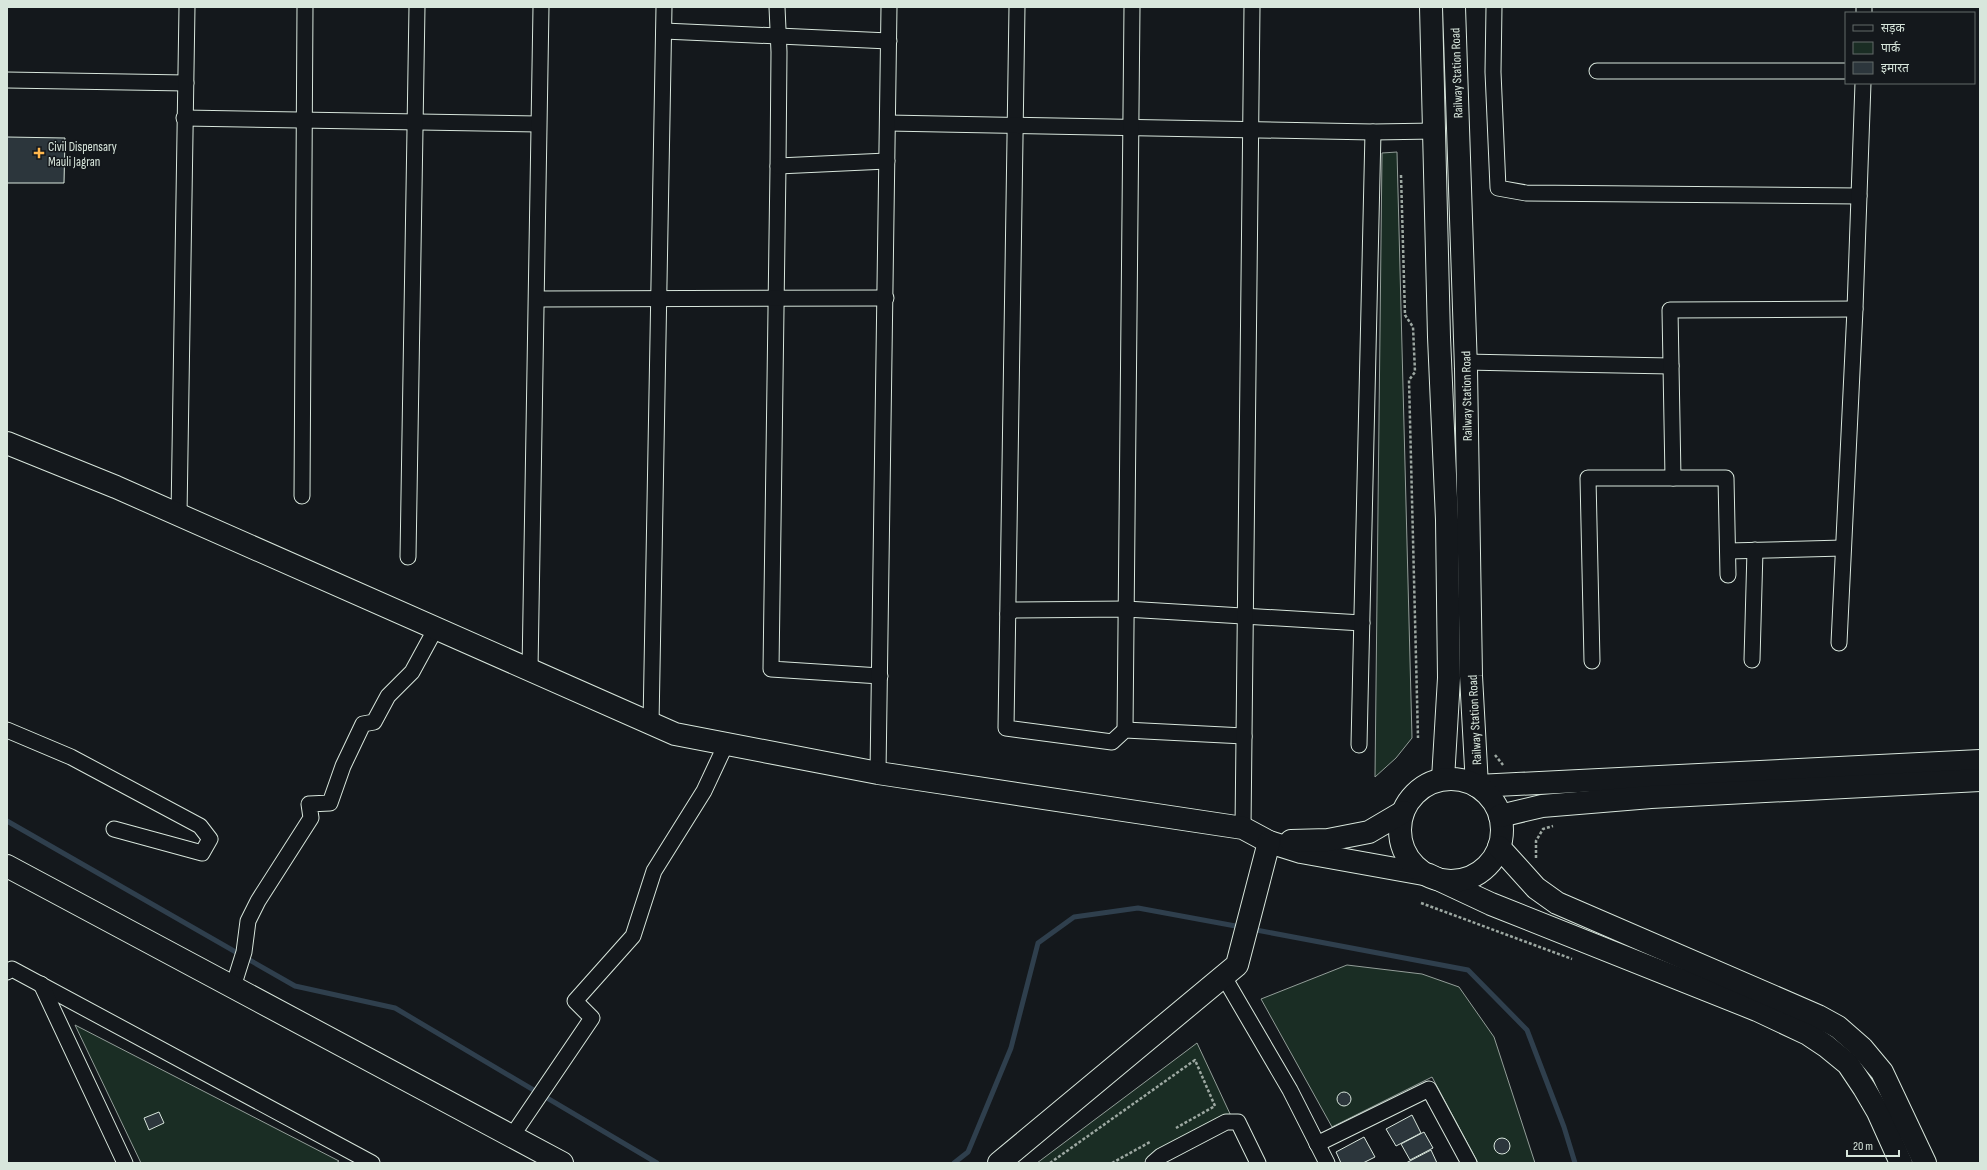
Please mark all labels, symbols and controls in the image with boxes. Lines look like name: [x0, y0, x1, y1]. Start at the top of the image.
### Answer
legend: [1845, 12, 1975, 84]
text: सड़क: [1881, 21, 1906, 36]
street label: Railway Station Road: [1447, 28, 1467, 118]
text: पार्क: [1881, 41, 1901, 56]
text: इमारत: [1881, 61, 1910, 76]
place label: Civil Dispensary Mauli Jagran: [48, 139, 117, 170]
marker: Civil Dispensary Mauli Jagran: [33, 147, 45, 159]
street label: Railway Station Road: [1458, 351, 1476, 441]
street label: Railway Station Road: [1465, 674, 1485, 765]
scale bar: [1847, 1132, 1899, 1158]
text: 20 m: [1853, 1139, 1873, 1154]

